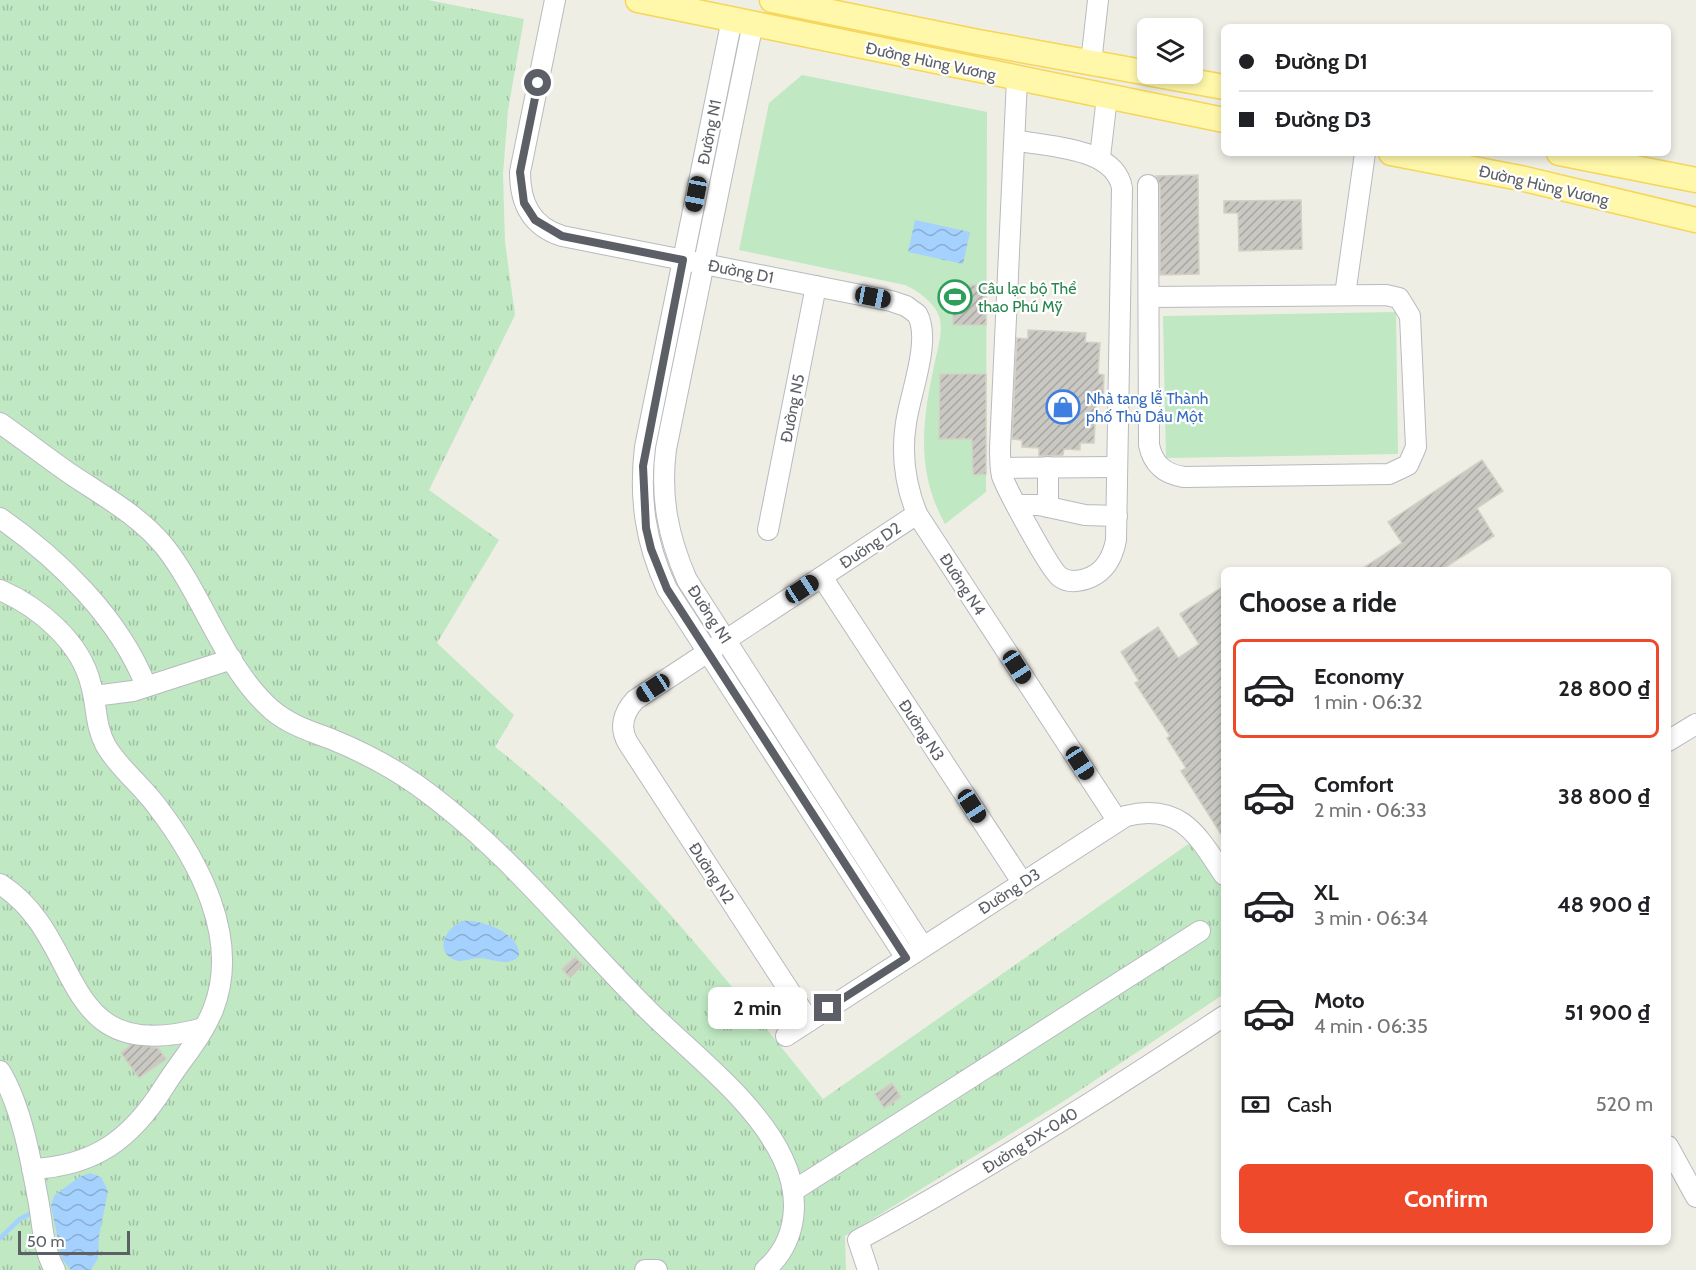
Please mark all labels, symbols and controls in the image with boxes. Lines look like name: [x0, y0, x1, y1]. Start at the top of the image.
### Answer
map controls: [1137, 18, 1203, 84]
button: layers: [1137, 18, 1203, 84]
street label: Đường Hùng Vương: [864, 38, 999, 85]
text: Đường D1: [1275, 48, 1368, 75]
route start: [524, 69, 551, 96]
street label: Đường N1: [694, 98, 725, 166]
text: Đường D3: [1275, 106, 1372, 133]
street label: Đường Hùng Vương: [1477, 161, 1612, 210]
car: [684, 175, 708, 213]
street label: Đường D1: [707, 256, 775, 287]
sports icon: Câu lạc bộ Thể thao Phú Mỹ: [937, 279, 973, 315]
place label: Câu lạc bộ Thể thao Phú Mỹ: [978, 279, 1076, 316]
car: [854, 285, 892, 309]
street label: Đường N5: [777, 372, 808, 444]
shop icon: Nhà tang lễ Thành phố Thủ Dầu Một: [1045, 389, 1081, 425]
place label: Nhà tang lễ Thành phố Thủ Dầu Một: [1086, 389, 1209, 426]
street label: Đường D2: [836, 518, 904, 573]
street label: Đường N4: [936, 550, 990, 619]
car: [782, 572, 822, 606]
street label: Đường N1: [684, 581, 735, 647]
text: Choose a ride: [1239, 586, 1397, 619]
car: [1000, 647, 1034, 687]
icon: car: [1242, 662, 1296, 716]
text: Economy: [1314, 663, 1404, 690]
car: [633, 671, 673, 705]
text: 28 800 ₫: [1558, 675, 1650, 702]
text: 1 min · 06:32: [1314, 690, 1423, 714]
street label: Đường N3: [895, 696, 948, 764]
car: [1063, 743, 1097, 783]
icon: car: [1242, 770, 1296, 824]
text: Comfort: [1314, 771, 1393, 798]
text: 38 800 ₫: [1558, 783, 1650, 810]
car: [955, 786, 989, 826]
text: 2 min · 06:33: [1314, 798, 1427, 822]
street label: Đường N2: [685, 839, 738, 907]
street label: Đường D3: [975, 865, 1044, 918]
icon: car: [1242, 878, 1296, 932]
text: XL: [1314, 879, 1339, 906]
text: 48 900 ₫: [1557, 891, 1650, 918]
text: 3 min · 06:34: [1314, 906, 1428, 930]
icon: car: [1242, 986, 1296, 1040]
callout: 2 min: [708, 987, 807, 1029]
text: Moto: [1314, 987, 1365, 1014]
route end: [814, 994, 841, 1021]
text: 2 min: [733, 996, 782, 1020]
text: 51 900 ₫: [1564, 999, 1650, 1026]
text: 4 min · 06:35: [1314, 1014, 1428, 1038]
icon: cash: [1239, 1088, 1272, 1121]
text: Cash: [1287, 1091, 1332, 1118]
text: 520 m: [1596, 1092, 1653, 1116]
street label: Đường ĐX-040: [979, 1104, 1081, 1177]
button: Confirm: [1239, 1164, 1653, 1233]
scale bar: [18, 1228, 130, 1256]
text: 50 m: [27, 1232, 64, 1251]

